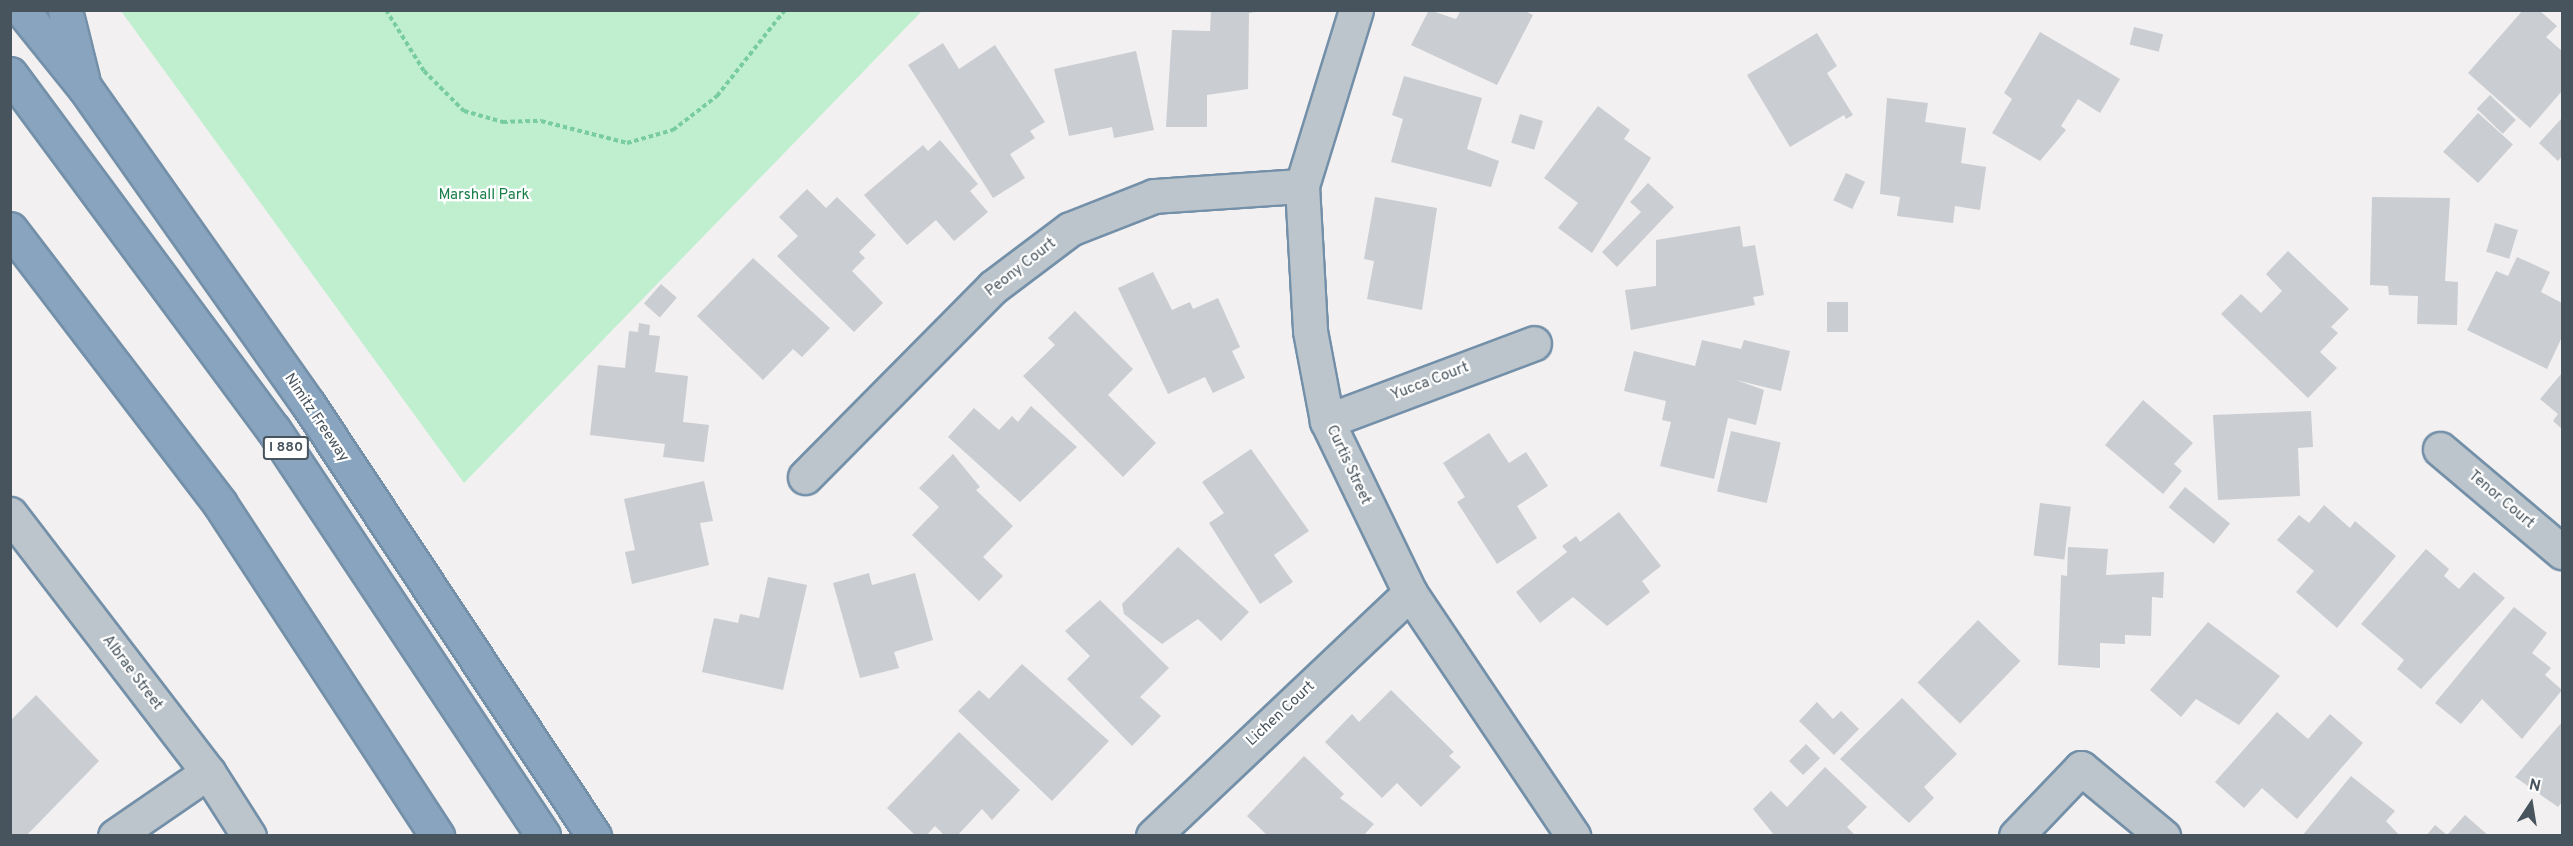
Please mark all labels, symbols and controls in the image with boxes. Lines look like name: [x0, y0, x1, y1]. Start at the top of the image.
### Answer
park label: Marshall Park: [438, 187, 530, 205]
street label: Peony Court: [982, 235, 1060, 301]
street label: Yucca Court: [1389, 359, 1471, 405]
street label: Nimitz Freeway: [280, 370, 352, 466]
street label: Curtis Street: [1322, 423, 1374, 507]
road number: I 880: [262, 437, 310, 459]
street label: Tenor Court: [2464, 467, 2538, 533]
street label: Albrae Street: [98, 632, 166, 714]
street label: Lichen Court: [1243, 678, 1319, 750]
north arrow: [2501, 774, 2561, 834]
text: N: [2527, 775, 2542, 797]

